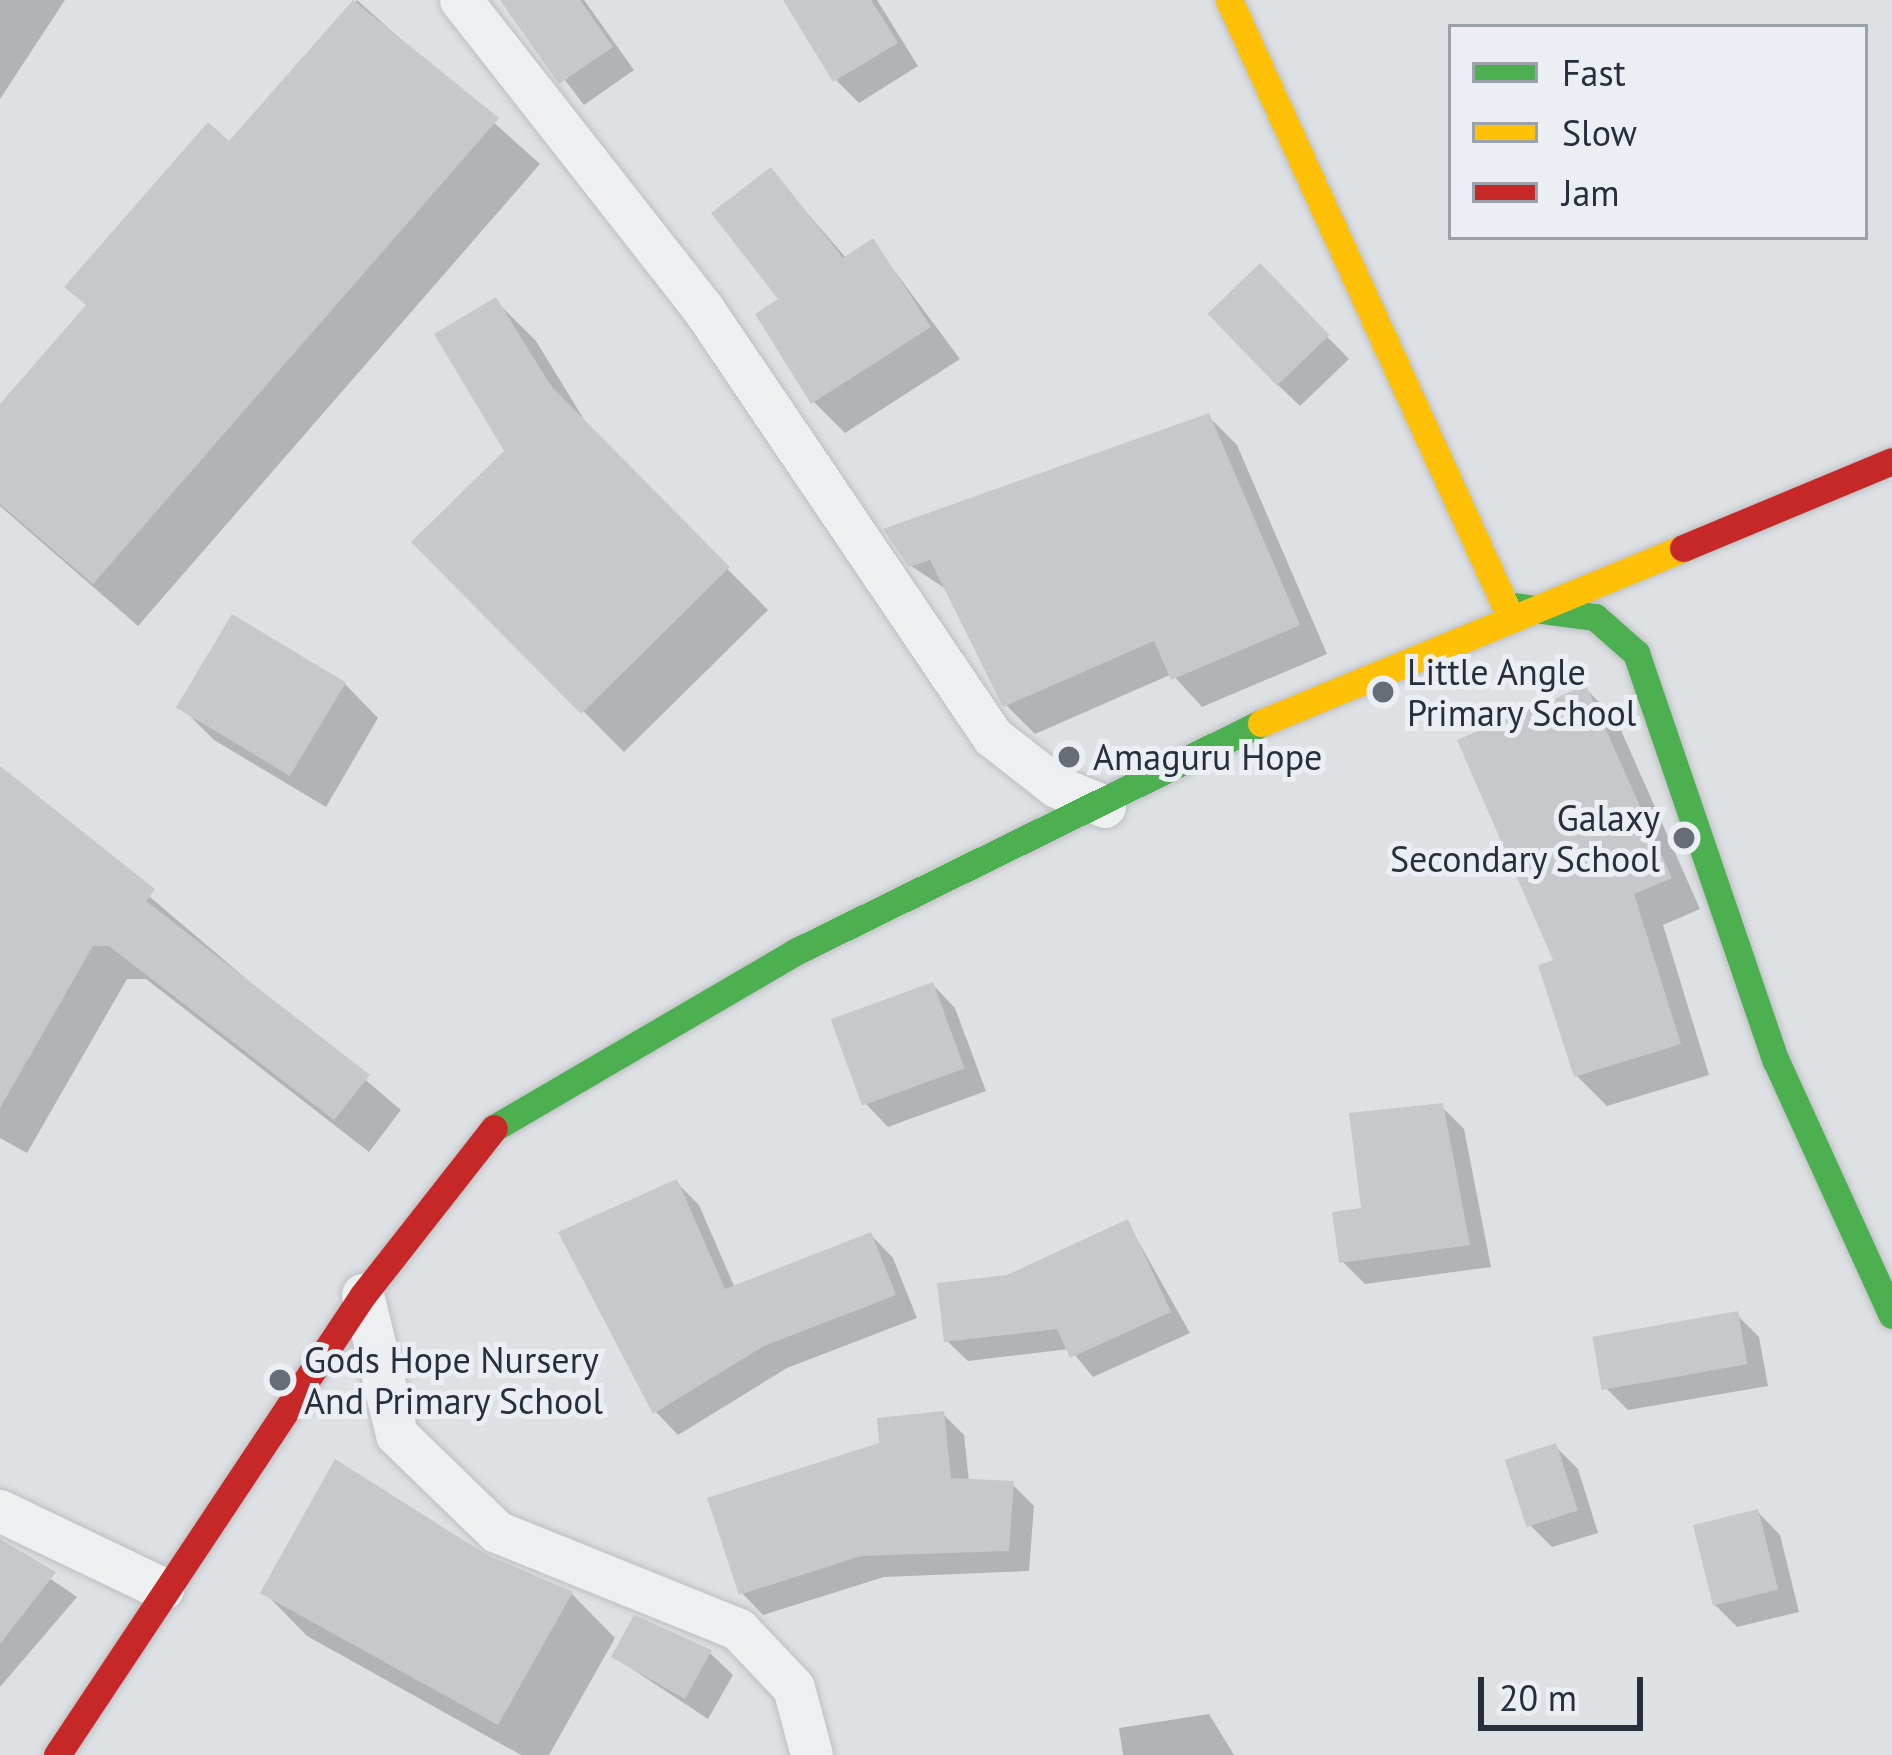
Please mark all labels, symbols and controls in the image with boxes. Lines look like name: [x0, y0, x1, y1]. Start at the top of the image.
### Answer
legend: [1448, 24, 1868, 240]
text: Fast: [1562, 49, 1626, 96]
text: Slow: [1562, 109, 1637, 156]
text: Jam: [1562, 169, 1620, 216]
place label: Little Angle Primary School: [1407, 649, 1638, 734]
marker: Little Angle Primary School: [1370, 679, 1396, 705]
place label: Amaguru Hope: [1093, 735, 1322, 779]
marker: Amaguru Hope: [1056, 744, 1082, 770]
place label: Galaxy Secondary School: [1389, 795, 1660, 880]
marker: Galaxy Secondary School: [1671, 825, 1697, 851]
place label: Gods Hope Nursery And Primary School: [304, 1337, 604, 1422]
marker: Gods Hope Nursery And Primary School: [267, 1367, 293, 1393]
scale bar: [1484, 1653, 1649, 1727]
text: 20 m: [1499, 1674, 1577, 1721]

